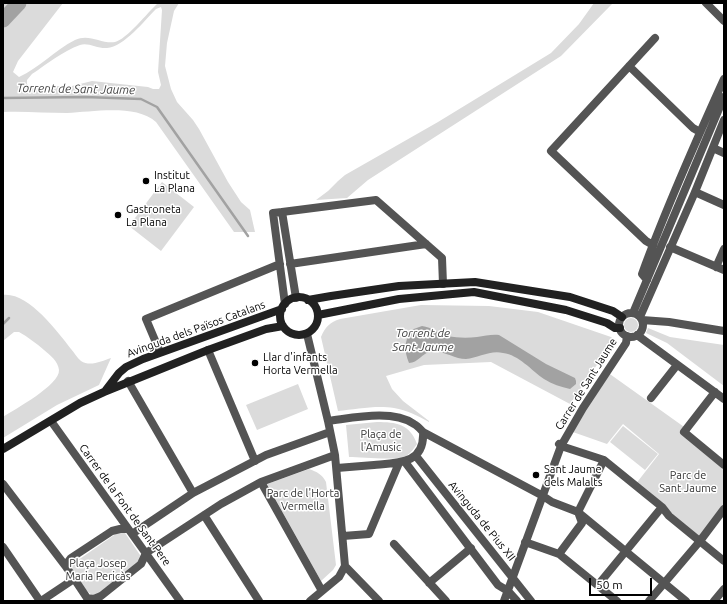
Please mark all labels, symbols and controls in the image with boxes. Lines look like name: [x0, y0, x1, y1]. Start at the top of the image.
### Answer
water label: Torrent de Sant Jaume: [17, 81, 135, 97]
place label: Institut La Plana: [154, 168, 195, 194]
marker: Institut La Plana: [141, 176, 151, 186]
place label: Gastroneta La Plana: [126, 202, 181, 228]
marker: Gastroneta La Plana: [113, 210, 123, 220]
street label: Avinguda dels Països Catalans: [125, 298, 267, 360]
water label: Torrent de Sant Jaume: [392, 326, 454, 354]
street label: Carrer de Sant Jaume: [552, 336, 620, 432]
place label: Llar d'infants Horta Vermella: [263, 350, 338, 376]
marker: Llar d'infants Horta Vermella: [250, 358, 260, 368]
park label: Plaça de l'Amusic: [361, 427, 401, 453]
street label: Carrer de la Font de Sant Pere: [76, 442, 174, 568]
place label: Sant Jaume dels Malalts: [544, 462, 602, 488]
park label: Parc de Sant Jaume: [659, 468, 717, 494]
marker: Sant Jaume dels Malalts: [531, 470, 541, 480]
street label: Avinguda de Pius XII: [446, 478, 518, 564]
park label: Parc de l'Horta Vermella: [267, 486, 339, 512]
park label: Plaça Josep Maria Pericàs: [65, 556, 131, 582]
scale bar: [591, 570, 654, 596]
text: 50 m: [596, 578, 623, 591]

